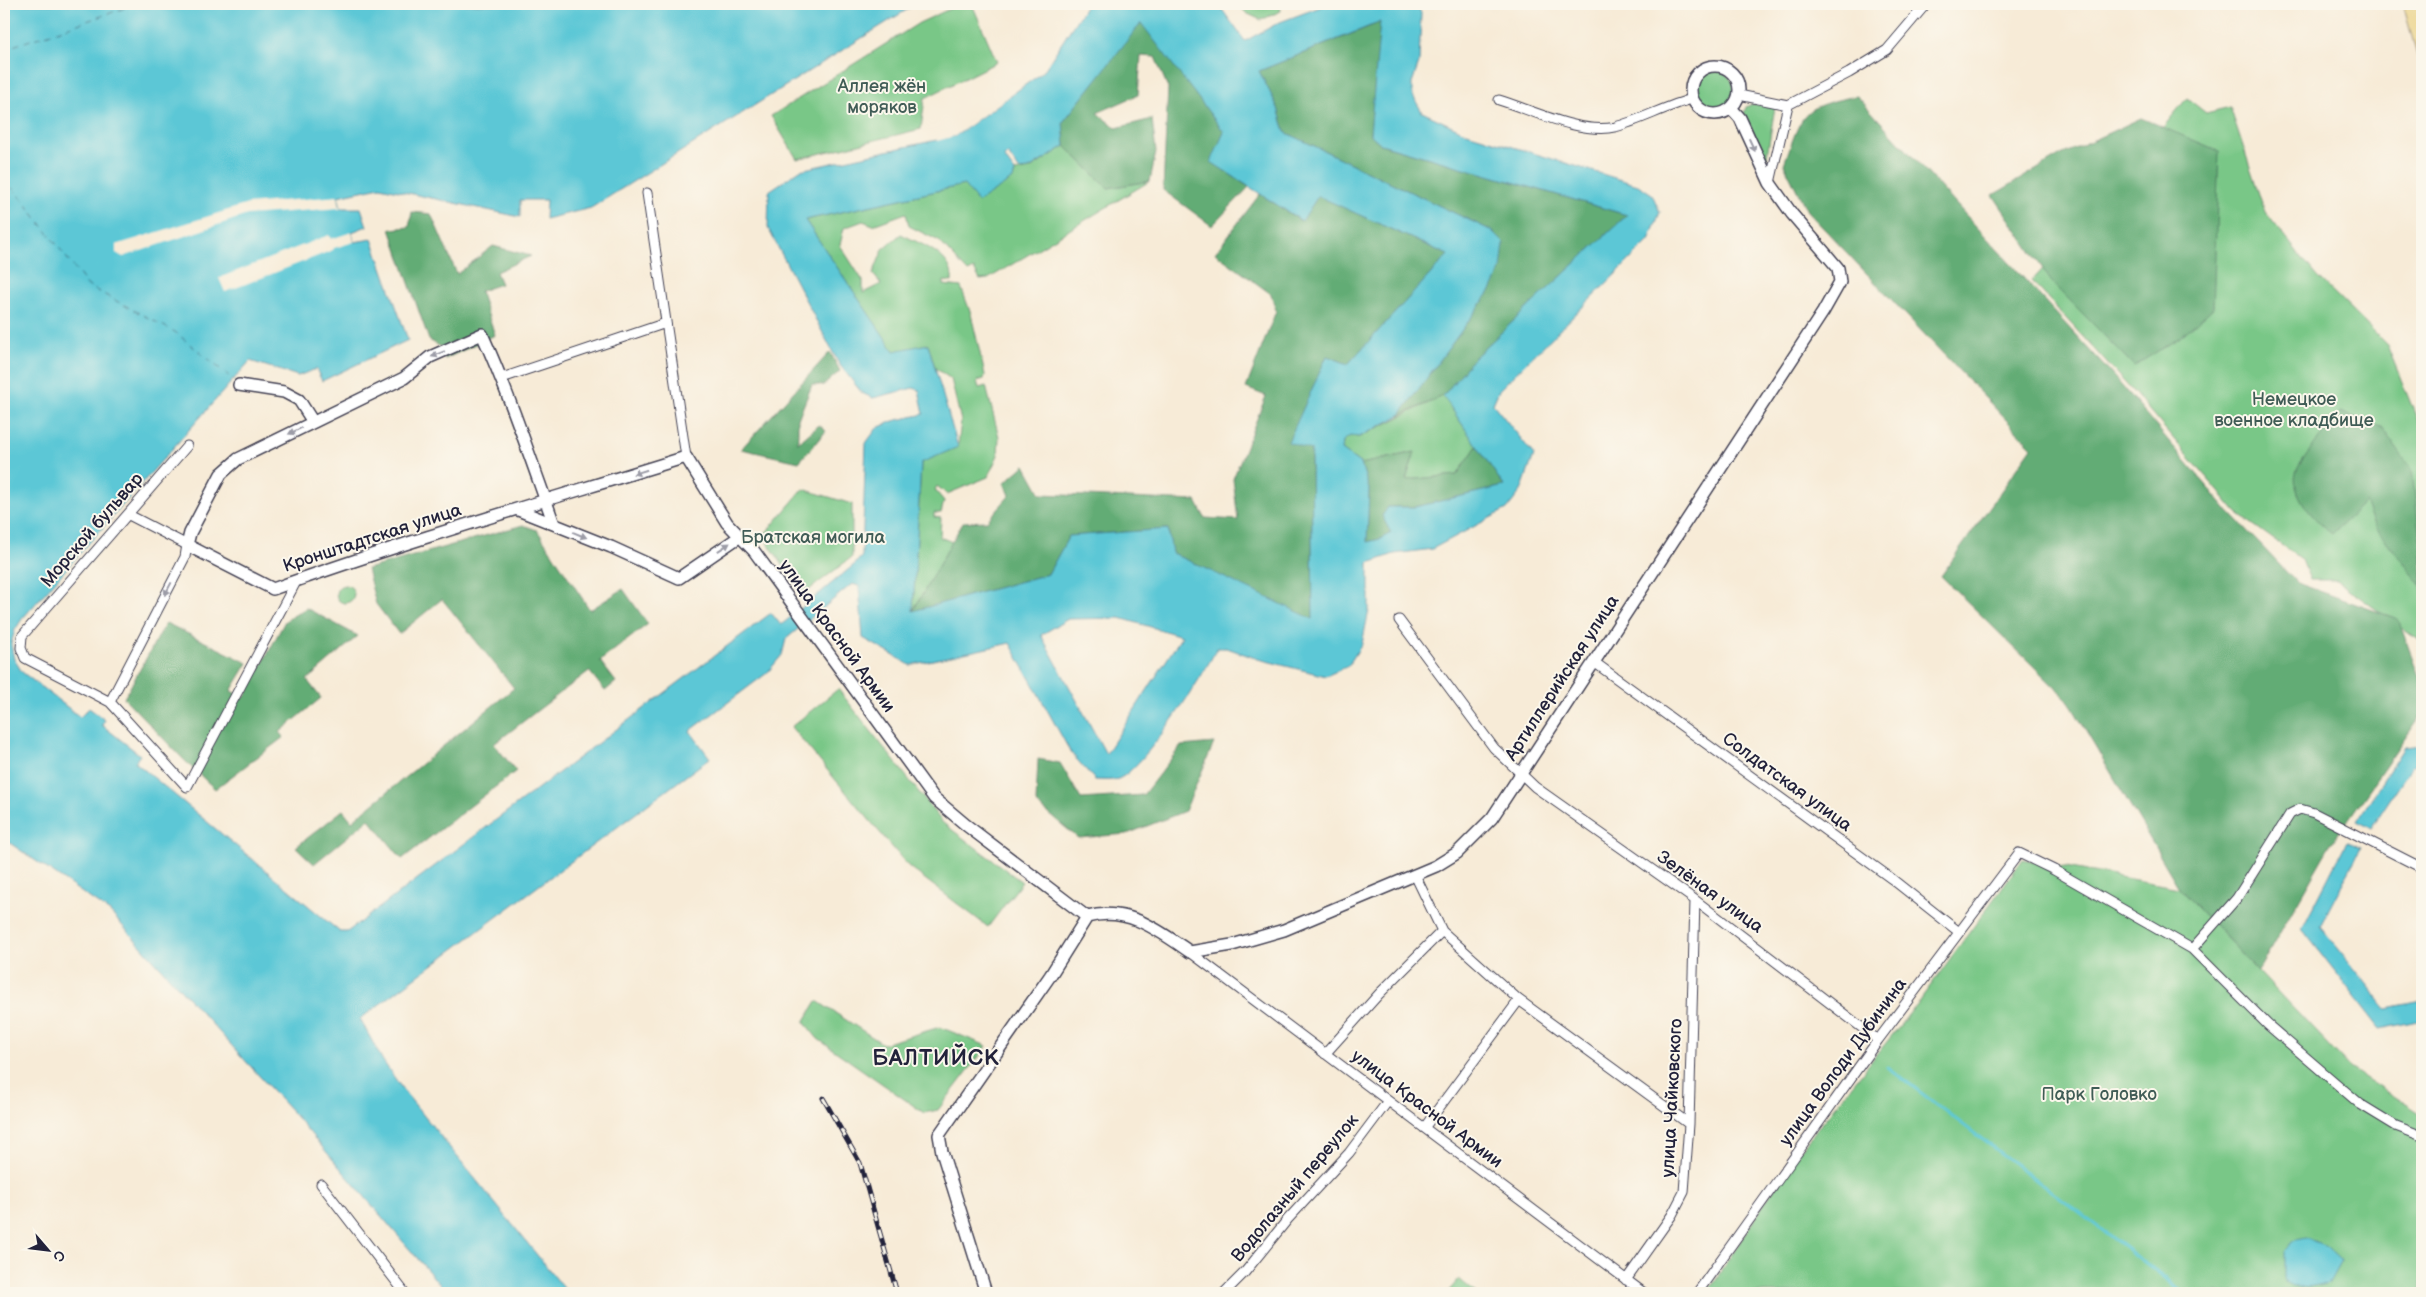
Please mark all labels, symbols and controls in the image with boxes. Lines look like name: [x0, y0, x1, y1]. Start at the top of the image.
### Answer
park label: Аллея жён моряков: [837, 76, 926, 118]
one-way arrow: [1749, 138, 1757, 152]
one-way arrow: [431, 350, 445, 358]
park label: Немецкое военное кладбище: [2214, 389, 2374, 431]
one-way arrow: [288, 427, 302, 435]
street label: Морской бульвар: [37, 468, 147, 592]
one-way arrow: [632, 469, 647, 476]
street label: Кронштадтская улица: [280, 499, 464, 577]
park label: Братская могила: [741, 527, 885, 548]
one-way arrow: [573, 531, 587, 539]
one-way arrow: [717, 542, 731, 552]
street label: улица Красной Армии: [775, 556, 899, 716]
one-way arrow: [164, 582, 172, 596]
street label: Артиллерийская улица: [1500, 591, 1624, 766]
street label: Солдатская улица: [1718, 728, 1856, 836]
street label: Зелёная улица: [1653, 846, 1768, 938]
street label: улица Володи Дубинина: [1775, 974, 1911, 1150]
street label: улица Чайковского: [1657, 1018, 1687, 1178]
district label: БАЛТИЙСК: [872, 1043, 1000, 1072]
street label: улица Красной Армии: [1347, 1045, 1507, 1173]
park label: Парк Головко: [2041, 1084, 2157, 1105]
street label: Водолазный переулок: [1227, 1110, 1363, 1266]
north arrow: [22, 1224, 72, 1274]
text: С: [49, 1248, 69, 1264]

